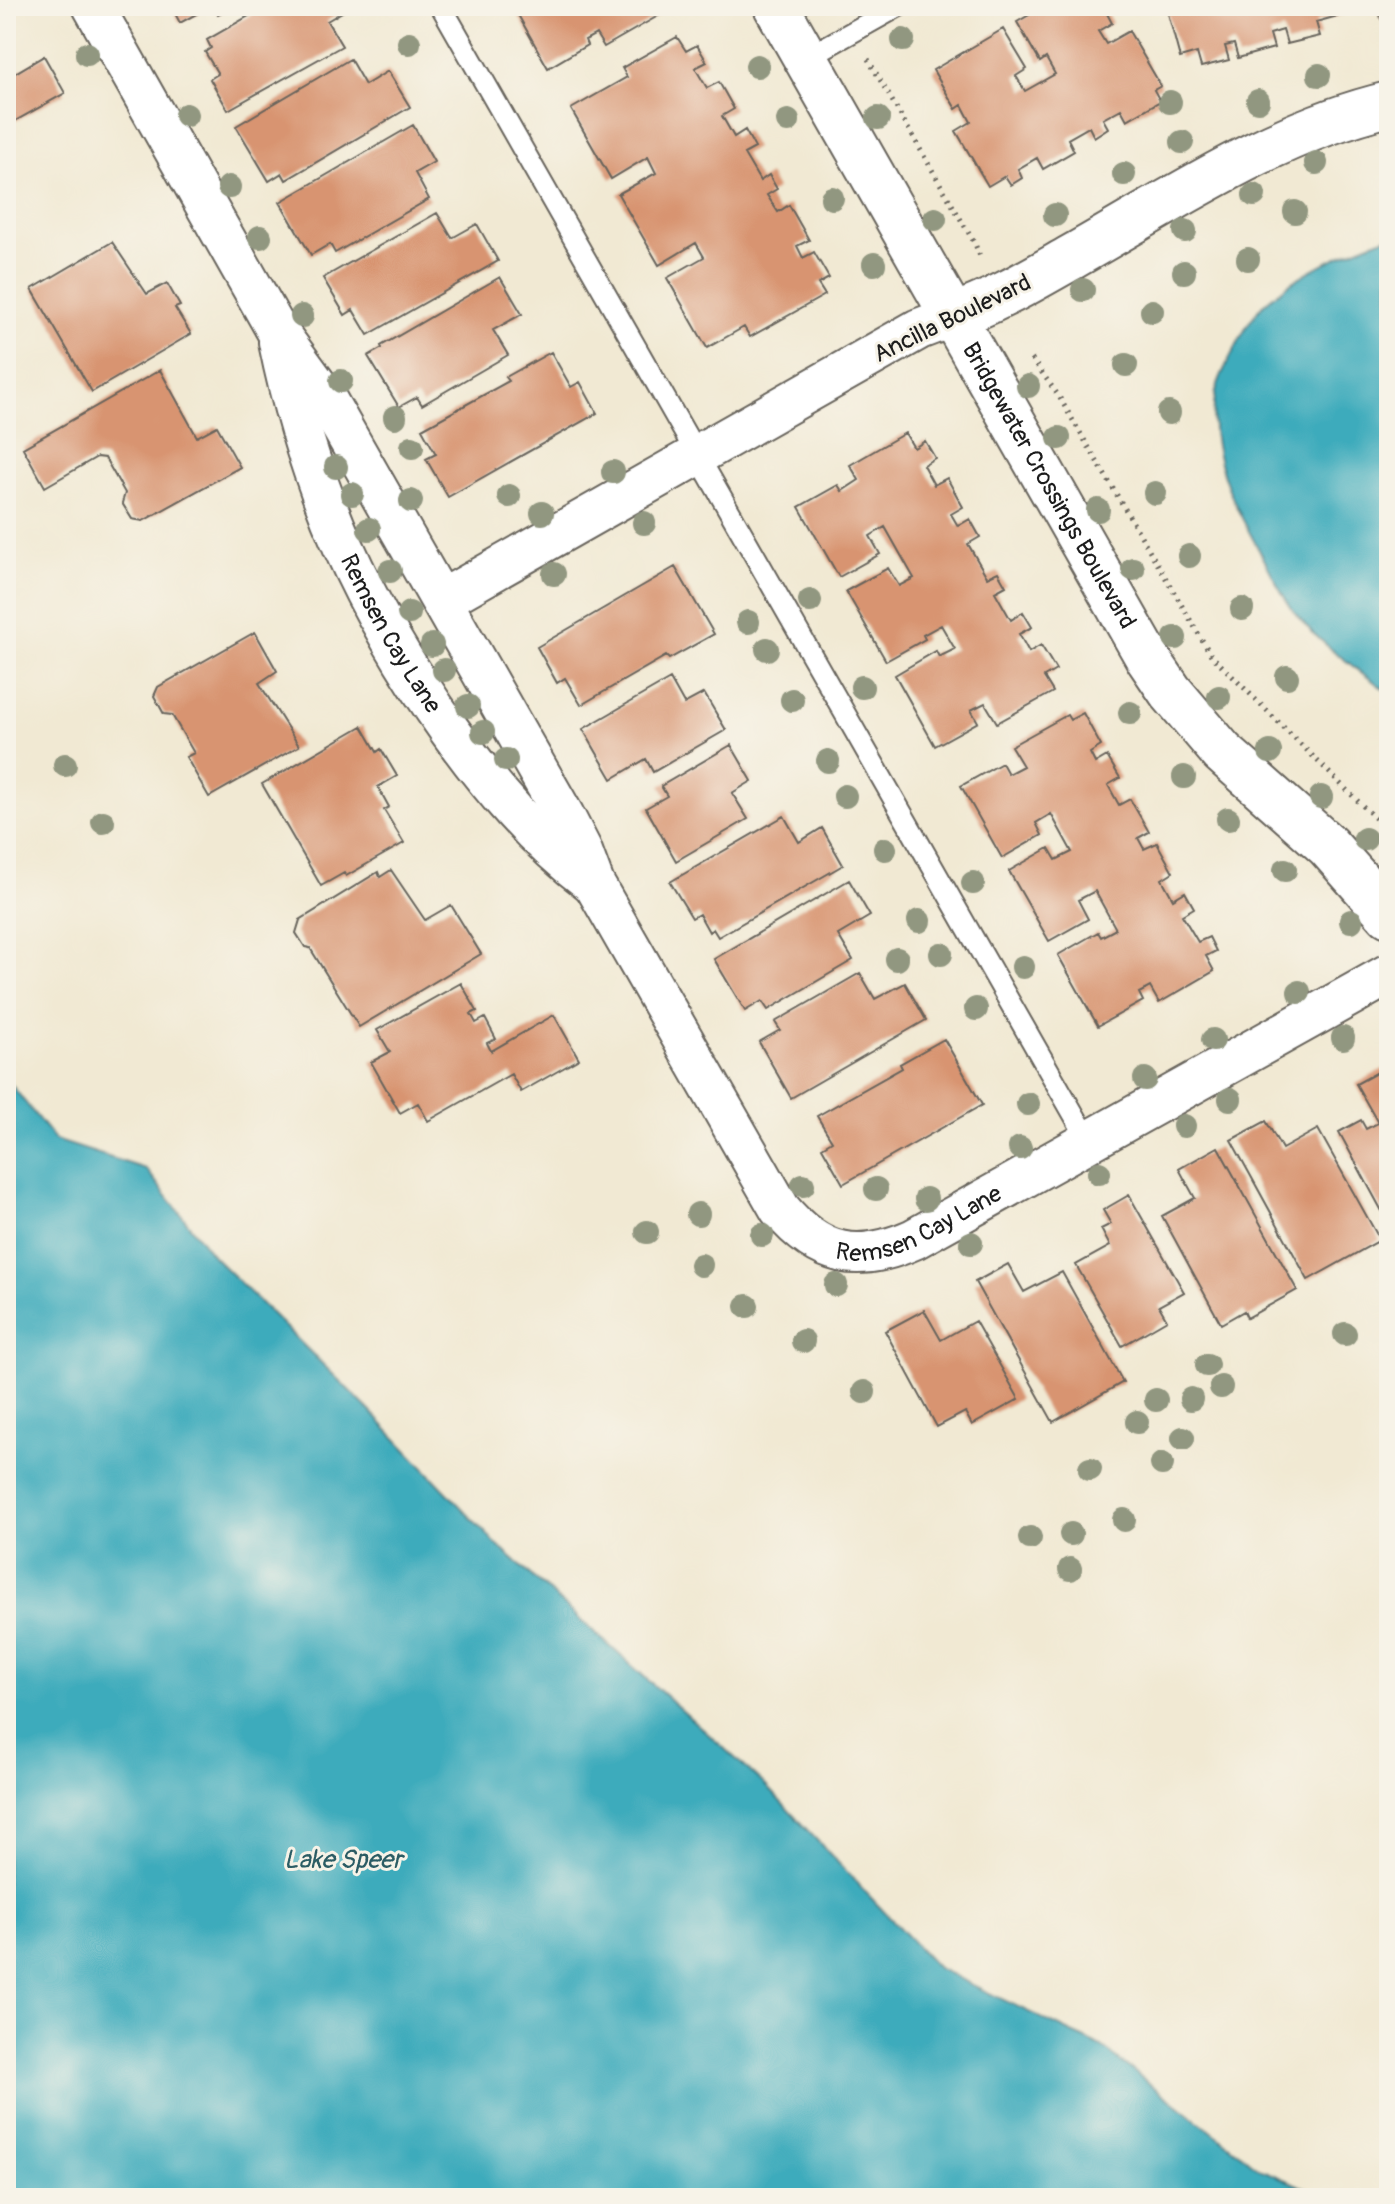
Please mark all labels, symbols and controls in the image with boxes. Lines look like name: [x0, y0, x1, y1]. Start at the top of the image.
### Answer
street label: Ancilla Boulevard: [869, 268, 1036, 369]
street label: Bridgewater Crossings Boulevard: [956, 337, 1142, 634]
street label: Remsen Cay Lane: [334, 550, 447, 719]
street label: Remsen Cay Lane: [833, 1179, 1007, 1268]
water label: Lake Speer: [284, 1844, 406, 1876]

